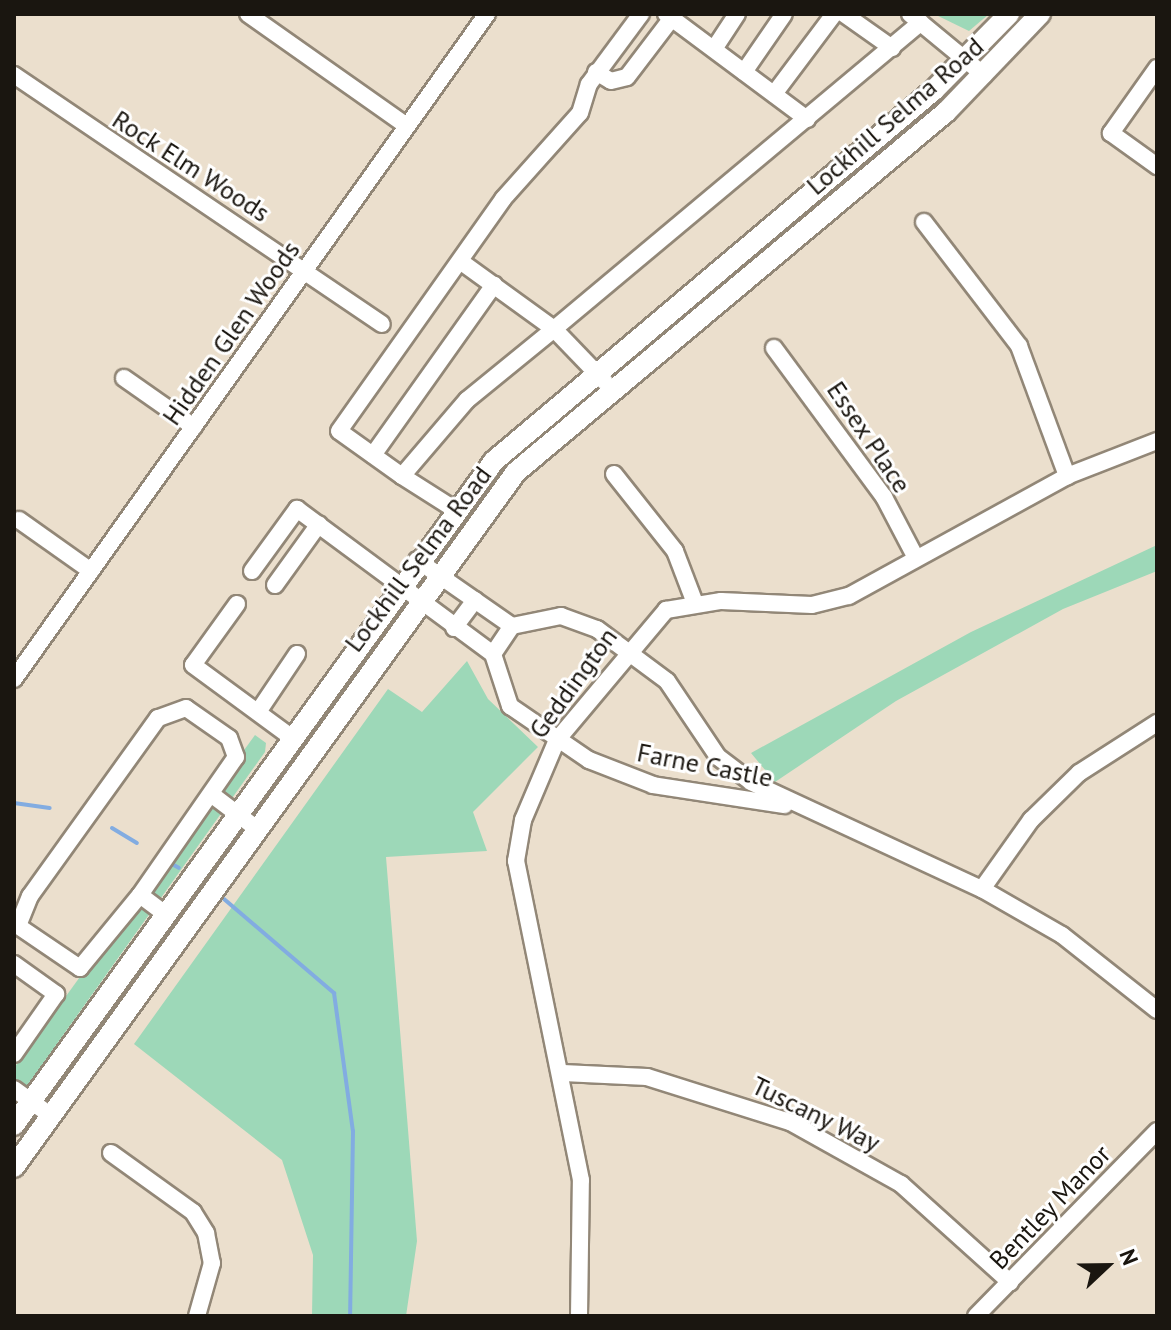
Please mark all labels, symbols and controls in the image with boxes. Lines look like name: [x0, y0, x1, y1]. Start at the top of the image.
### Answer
street label: Lockhill Selma Road: [800, 31, 990, 201]
street label: Rock Elm Woods: [106, 103, 276, 229]
street label: Hidden Glen Woods: [156, 235, 306, 431]
street label: Essex Place: [820, 375, 918, 499]
street label: Lockhill Selma Road: [338, 460, 498, 658]
street label: Geddington: [522, 622, 624, 744]
street label: Farne Castle: [635, 737, 775, 793]
street label: Tuscany Way: [746, 1069, 886, 1159]
street label: Bentley Manor: [983, 1138, 1117, 1276]
north arrow: [1067, 1226, 1147, 1306]
text: N: [1114, 1245, 1145, 1269]

